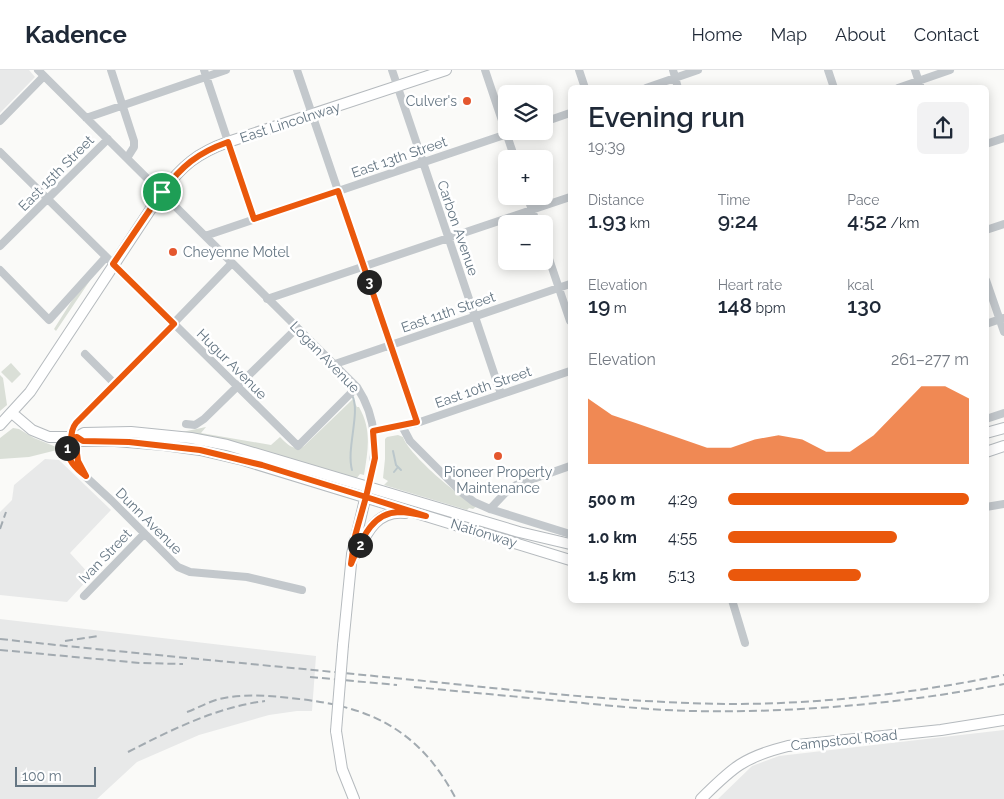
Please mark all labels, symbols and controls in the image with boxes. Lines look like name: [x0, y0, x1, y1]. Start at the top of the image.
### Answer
text: Kadence: [25, 20, 127, 49]
text: Home: [691, 24, 742, 45]
text: Map: [770, 24, 807, 45]
text: About: [835, 24, 886, 45]
text: Contact: [914, 24, 979, 45]
map controls: [498, 85, 553, 270]
button: layers: [498, 85, 553, 140]
place label: Culver's: [406, 93, 457, 109]
marker: Culver's: [461, 95, 473, 107]
street label: East Lincolnway: [238, 98, 343, 146]
text: Evening run: [588, 101, 745, 134]
button: share: [917, 102, 969, 154]
street label: East 15th Street: [15, 132, 97, 214]
street label: East 13th Street: [349, 133, 449, 181]
text: 19:39: [588, 137, 625, 156]
button: +: [498, 150, 553, 205]
pin: [141, 171, 183, 213]
icon: arrive: [148, 178, 176, 206]
street label: Carbon Avenue: [434, 178, 482, 278]
text: Distance: [588, 192, 644, 208]
text: Time: [718, 192, 750, 208]
text: Pace: [847, 192, 879, 208]
text: 1.93: [588, 208, 626, 233]
text: 9:24: [718, 208, 758, 233]
text: 4:52: [847, 208, 887, 233]
button: −: [498, 215, 553, 270]
text: km: [626, 215, 650, 231]
text: /km: [887, 215, 919, 231]
place label: Cheyenne Motel: [183, 244, 290, 260]
marker: Cheyenne Motel: [167, 246, 179, 258]
pin: 3: [356, 270, 382, 294]
text: 3: [366, 274, 373, 290]
text: Elevation: [588, 277, 647, 293]
text: Heart rate: [718, 277, 782, 293]
text: kcal: [847, 277, 874, 293]
street label: East 11th Street: [399, 288, 497, 336]
text: 19: [588, 293, 610, 318]
text: 148: [718, 293, 752, 318]
text: 130: [847, 293, 882, 318]
text: m: [610, 300, 627, 316]
text: bpm: [752, 300, 786, 316]
street label: Logan Avenue: [287, 318, 363, 396]
street label: Hugur Avenue: [194, 326, 270, 402]
text: Elevation: [588, 350, 656, 369]
text: 261–277 m: [891, 350, 969, 369]
street label: East 10th Street: [433, 363, 534, 411]
pin: 1: [54, 436, 80, 460]
text: 1: [64, 440, 71, 456]
marker: Pioneer Property Maintenance: [492, 450, 504, 462]
place label: Pioneer Property Maintenance: [444, 464, 553, 496]
street label: Dunn Avenue: [113, 485, 185, 557]
text: 500 m: [588, 490, 635, 509]
text: 4:29: [668, 490, 697, 509]
street label: Nationway: [449, 515, 520, 551]
street label: Ivan Street: [75, 525, 135, 586]
text: 1.0 km: [588, 528, 637, 547]
text: 4:55: [668, 528, 697, 547]
pin: 2: [348, 532, 372, 558]
text: 2: [357, 537, 364, 553]
text: 1.5 km: [588, 566, 636, 585]
text: 5:13: [668, 566, 695, 585]
street label: Campstool Road: [790, 726, 898, 754]
scale bar: [15, 764, 96, 787]
text: 100 m: [22, 768, 62, 784]

